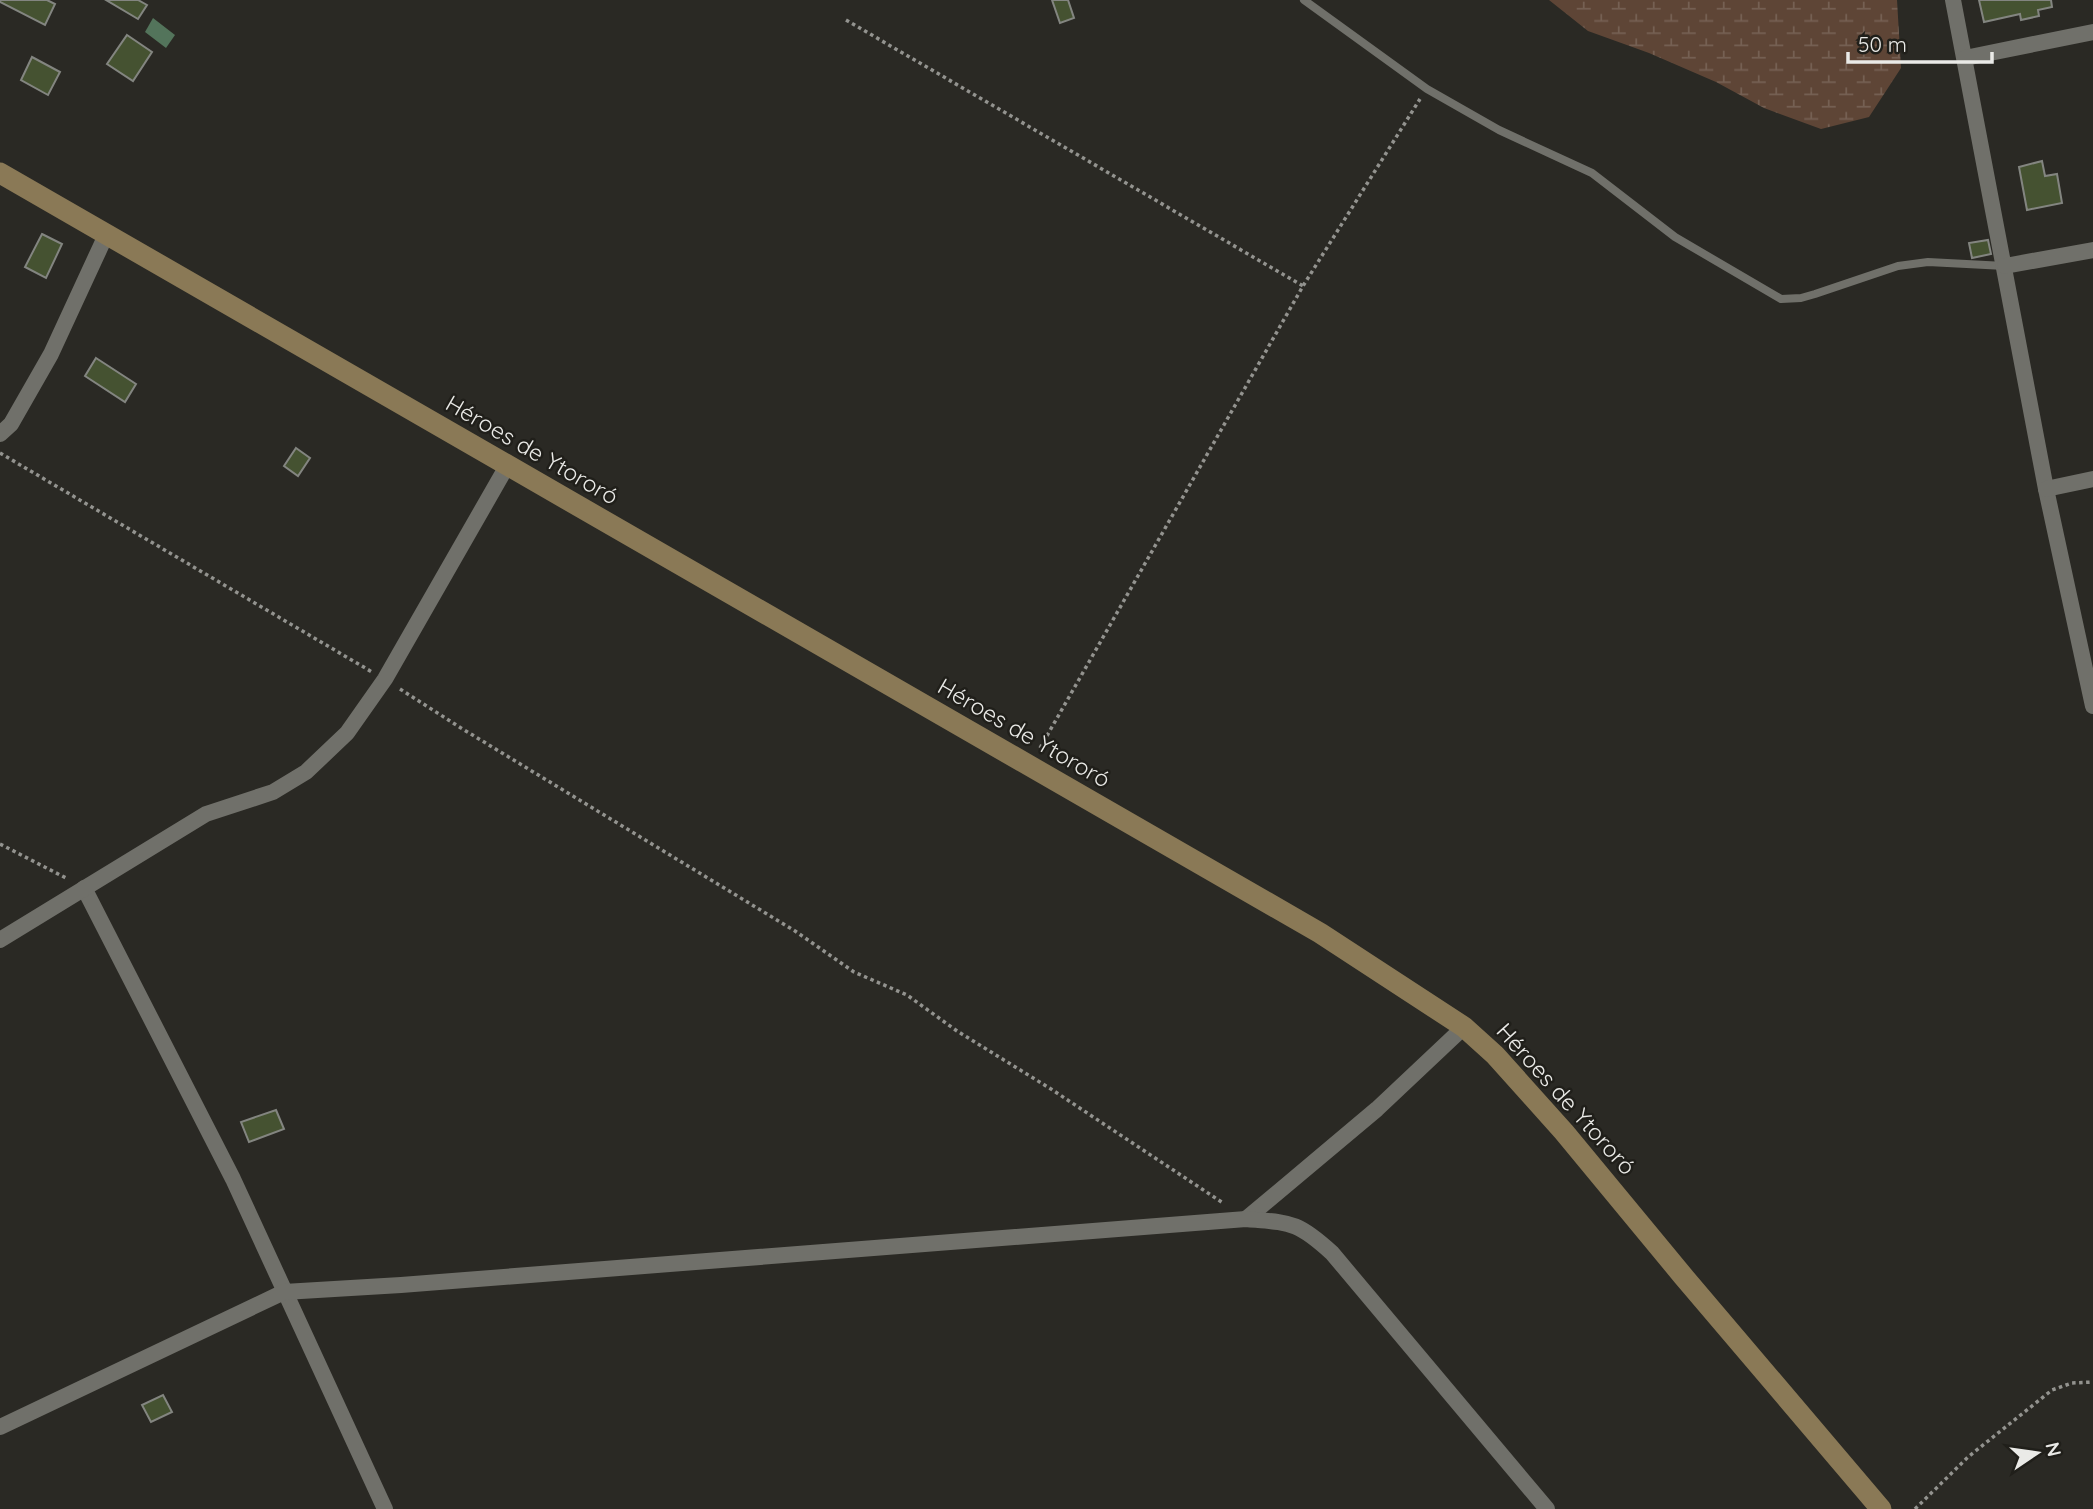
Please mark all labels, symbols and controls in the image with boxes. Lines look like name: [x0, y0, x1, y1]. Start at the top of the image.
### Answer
scale bar: [1848, 21, 1992, 65]
text: 50 m: [1858, 31, 1907, 57]
street label: Héroes de Ytororó: [441, 388, 624, 511]
street label: Héroes de Ytororó: [933, 671, 1116, 794]
street label: Héroes de Ytororó: [1491, 1017, 1642, 1181]
north arrow: [2002, 1418, 2072, 1488]
text: N: [2040, 1440, 2067, 1459]

